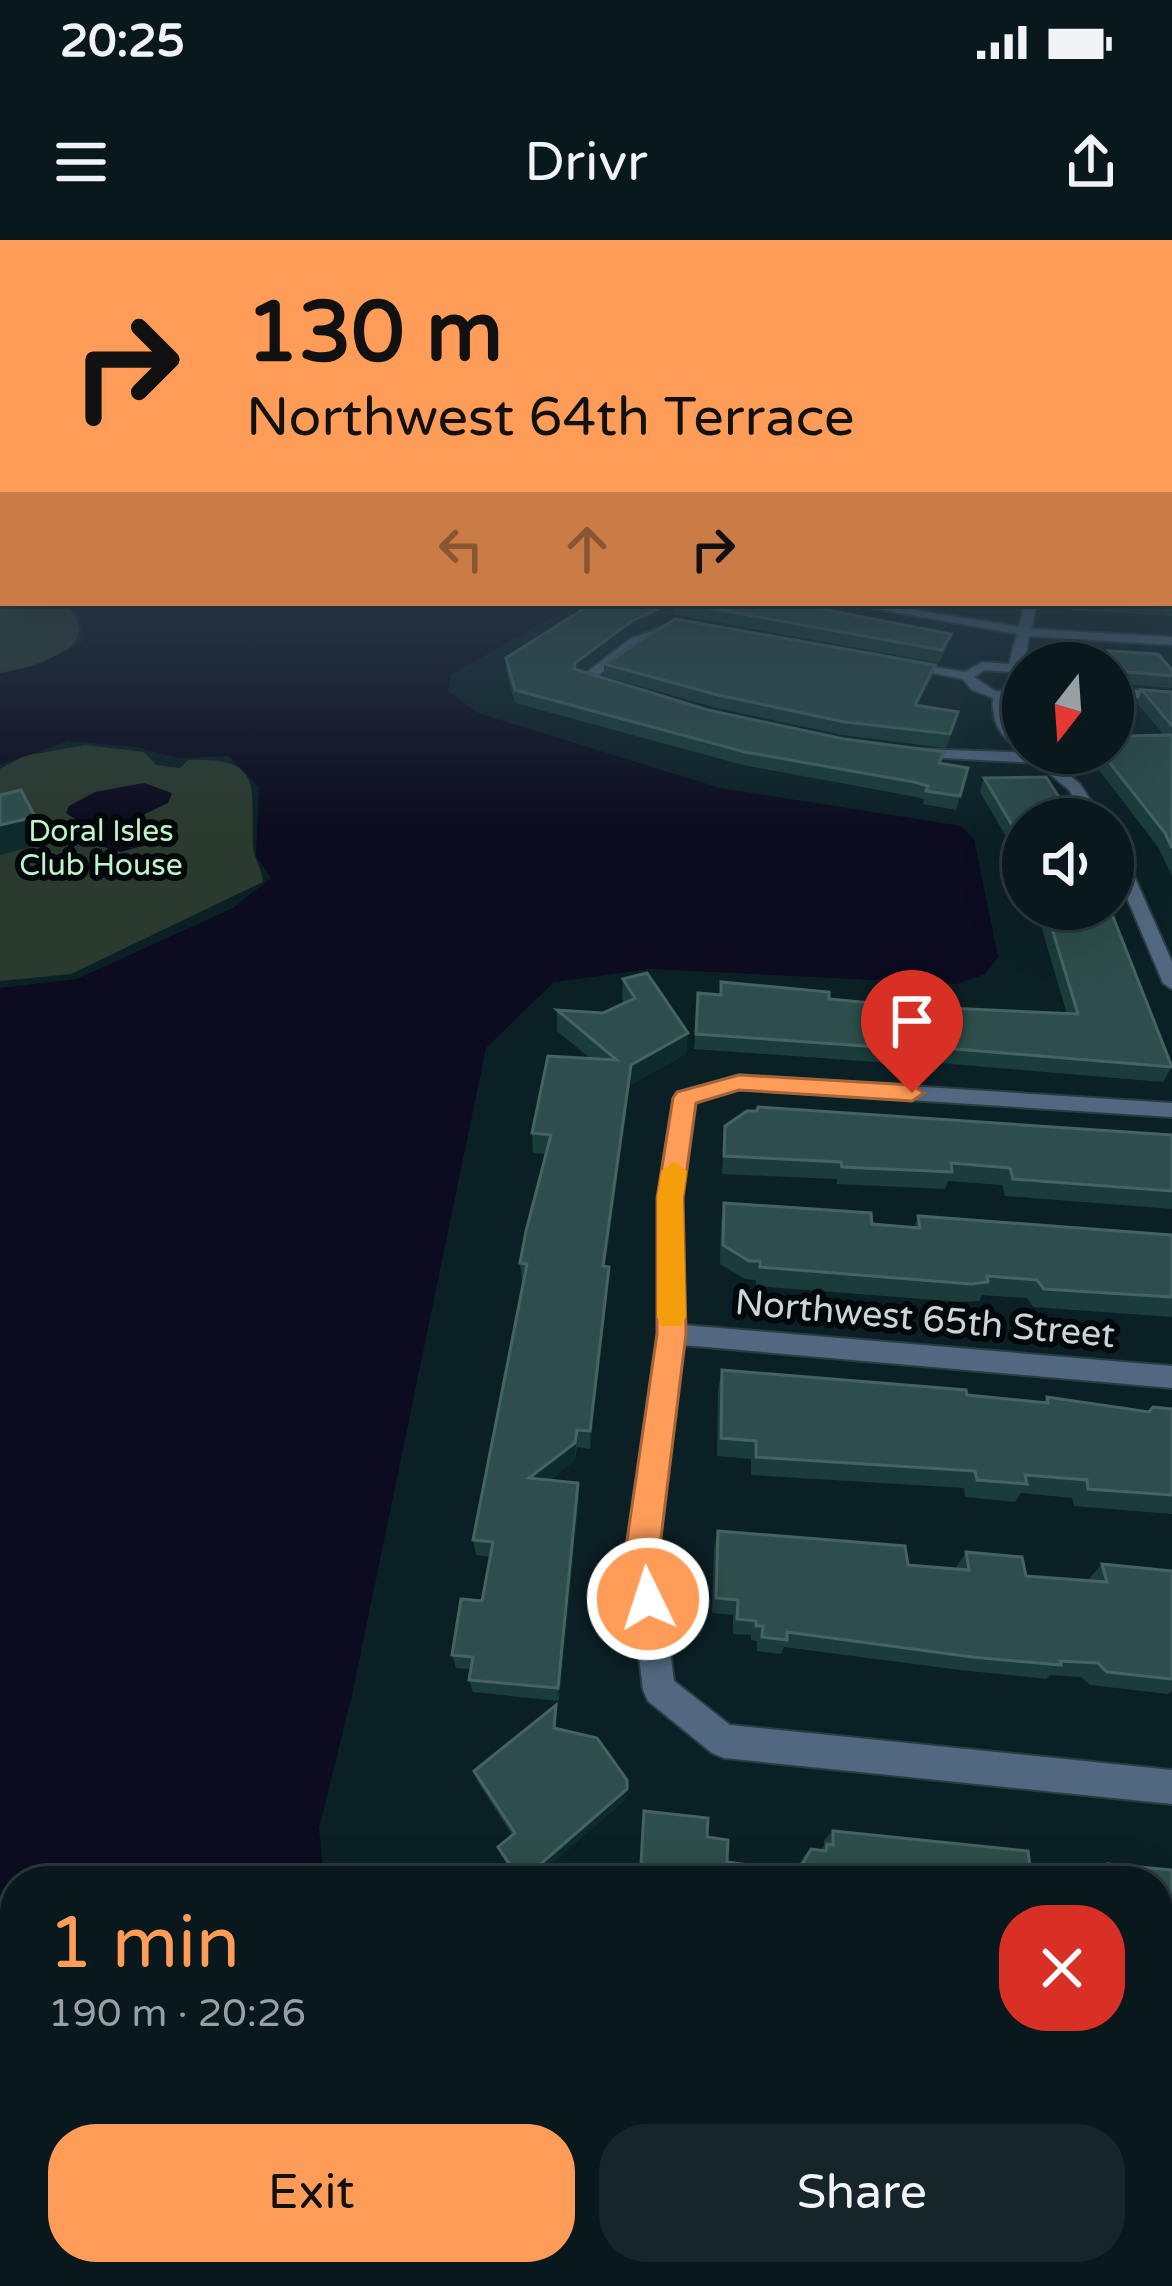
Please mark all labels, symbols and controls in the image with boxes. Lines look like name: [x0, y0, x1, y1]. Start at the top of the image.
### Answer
text: 20:25: [60, 15, 185, 69]
icon: menu: [48, 129, 114, 195]
icon: share: [1058, 129, 1124, 195]
text: Drivr: [524, 130, 648, 195]
text: 130 m: [246, 283, 503, 384]
icon: right: [48, 288, 204, 444]
text: Northwest 64th Terrace: [246, 385, 855, 450]
icon: left: [428, 516, 494, 582]
icon: ahead: [554, 516, 620, 582]
icon: right: [680, 516, 746, 582]
north arrow: [1002, 642, 1134, 774]
map controls: [1002, 642, 1134, 930]
button: sound: [1002, 798, 1134, 930]
park label: Doral Isles Club House: [19, 813, 183, 884]
pin: [861, 970, 963, 1093]
icon: arrive: [879, 988, 945, 1054]
street label: Northwest 65th Street: [733, 1281, 1117, 1357]
position arrow: [585, 1536, 711, 1662]
text: 1 min: [48, 1901, 240, 1988]
button: close: [999, 1905, 1125, 2031]
text: 190 m · 20:26: [48, 1990, 306, 2037]
button: Exit: [48, 2124, 575, 2262]
button: Share: [599, 2124, 1125, 2262]

